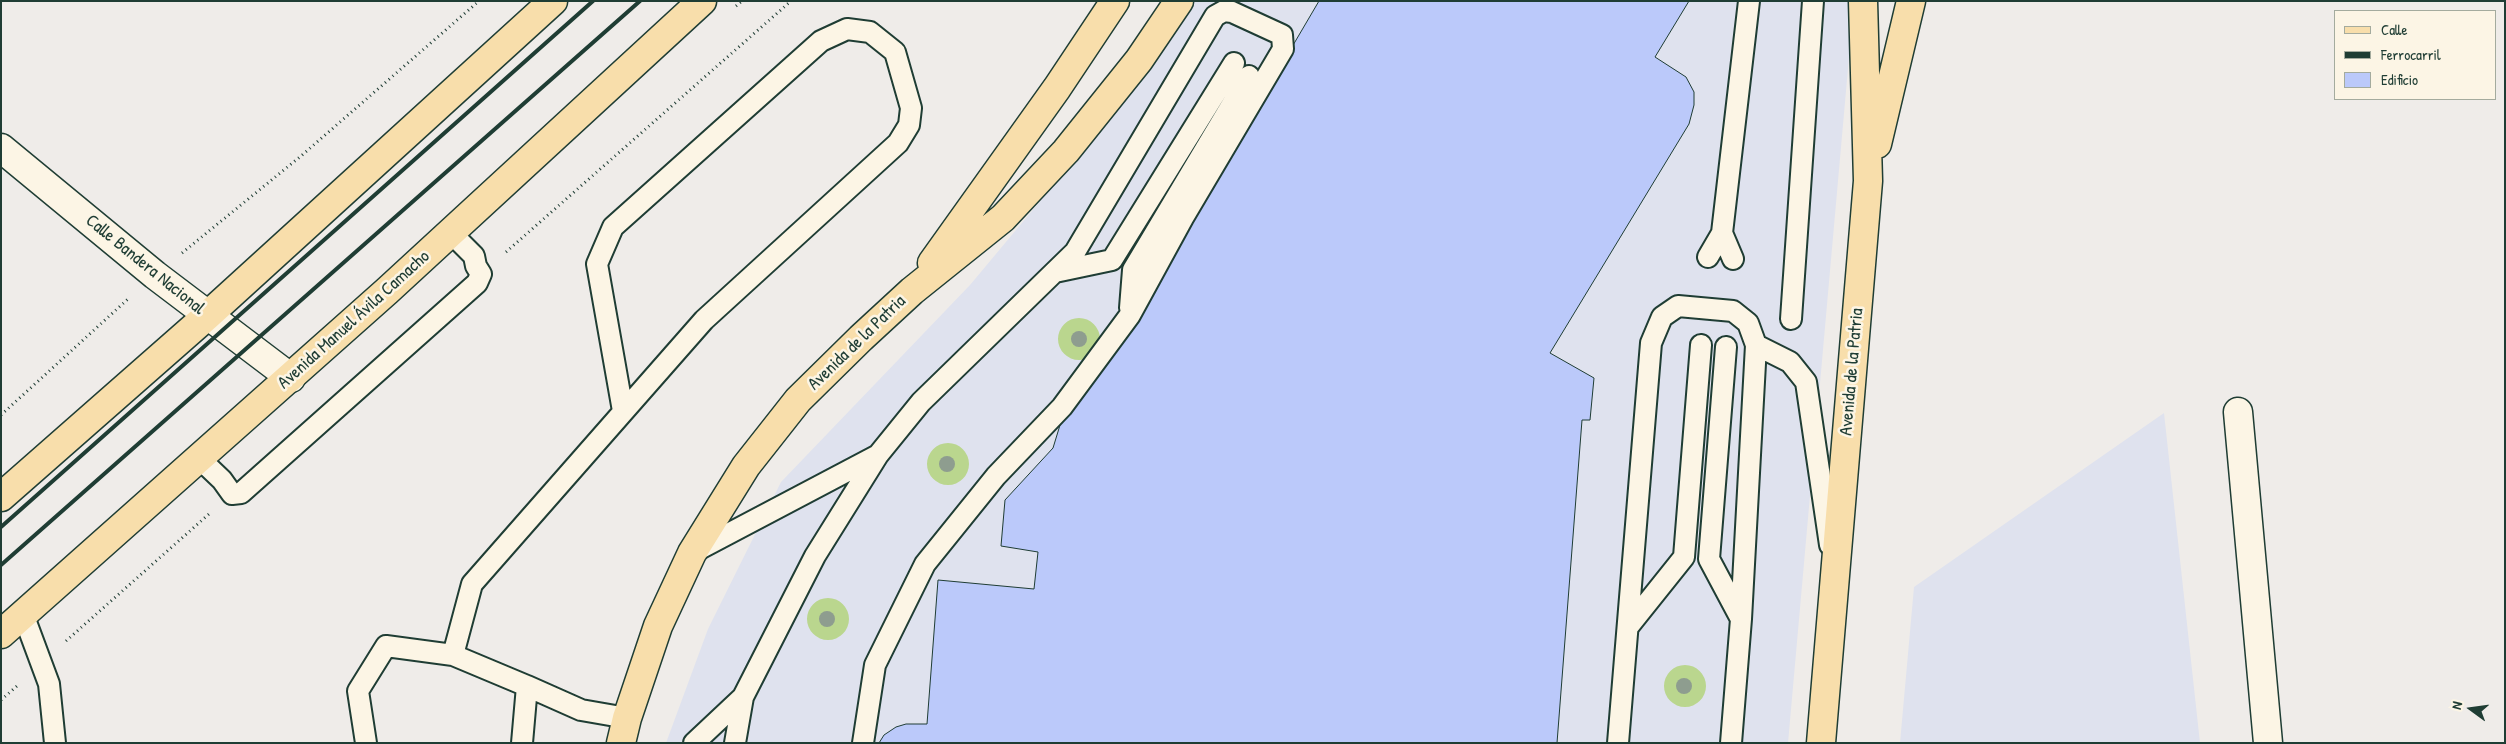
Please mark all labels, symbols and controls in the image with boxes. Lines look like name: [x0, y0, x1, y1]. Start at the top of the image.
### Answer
legend: [2334, 10, 2496, 100]
text: Calle: [2381, 19, 2408, 40]
text: Ferrocarril: [2381, 44, 2441, 65]
text: Edificio: [2381, 69, 2418, 90]
street label: Calle Bandera Nacional: [81, 210, 209, 320]
street label: Avenida Manuel Ávila Camacho: [274, 246, 434, 394]
street label: Avenida de la Patria: [804, 291, 910, 395]
street label: Avenida de la Patria: [1836, 307, 1868, 437]
north arrow: [2446, 684, 2496, 734]
text: N: [2446, 699, 2466, 711]

